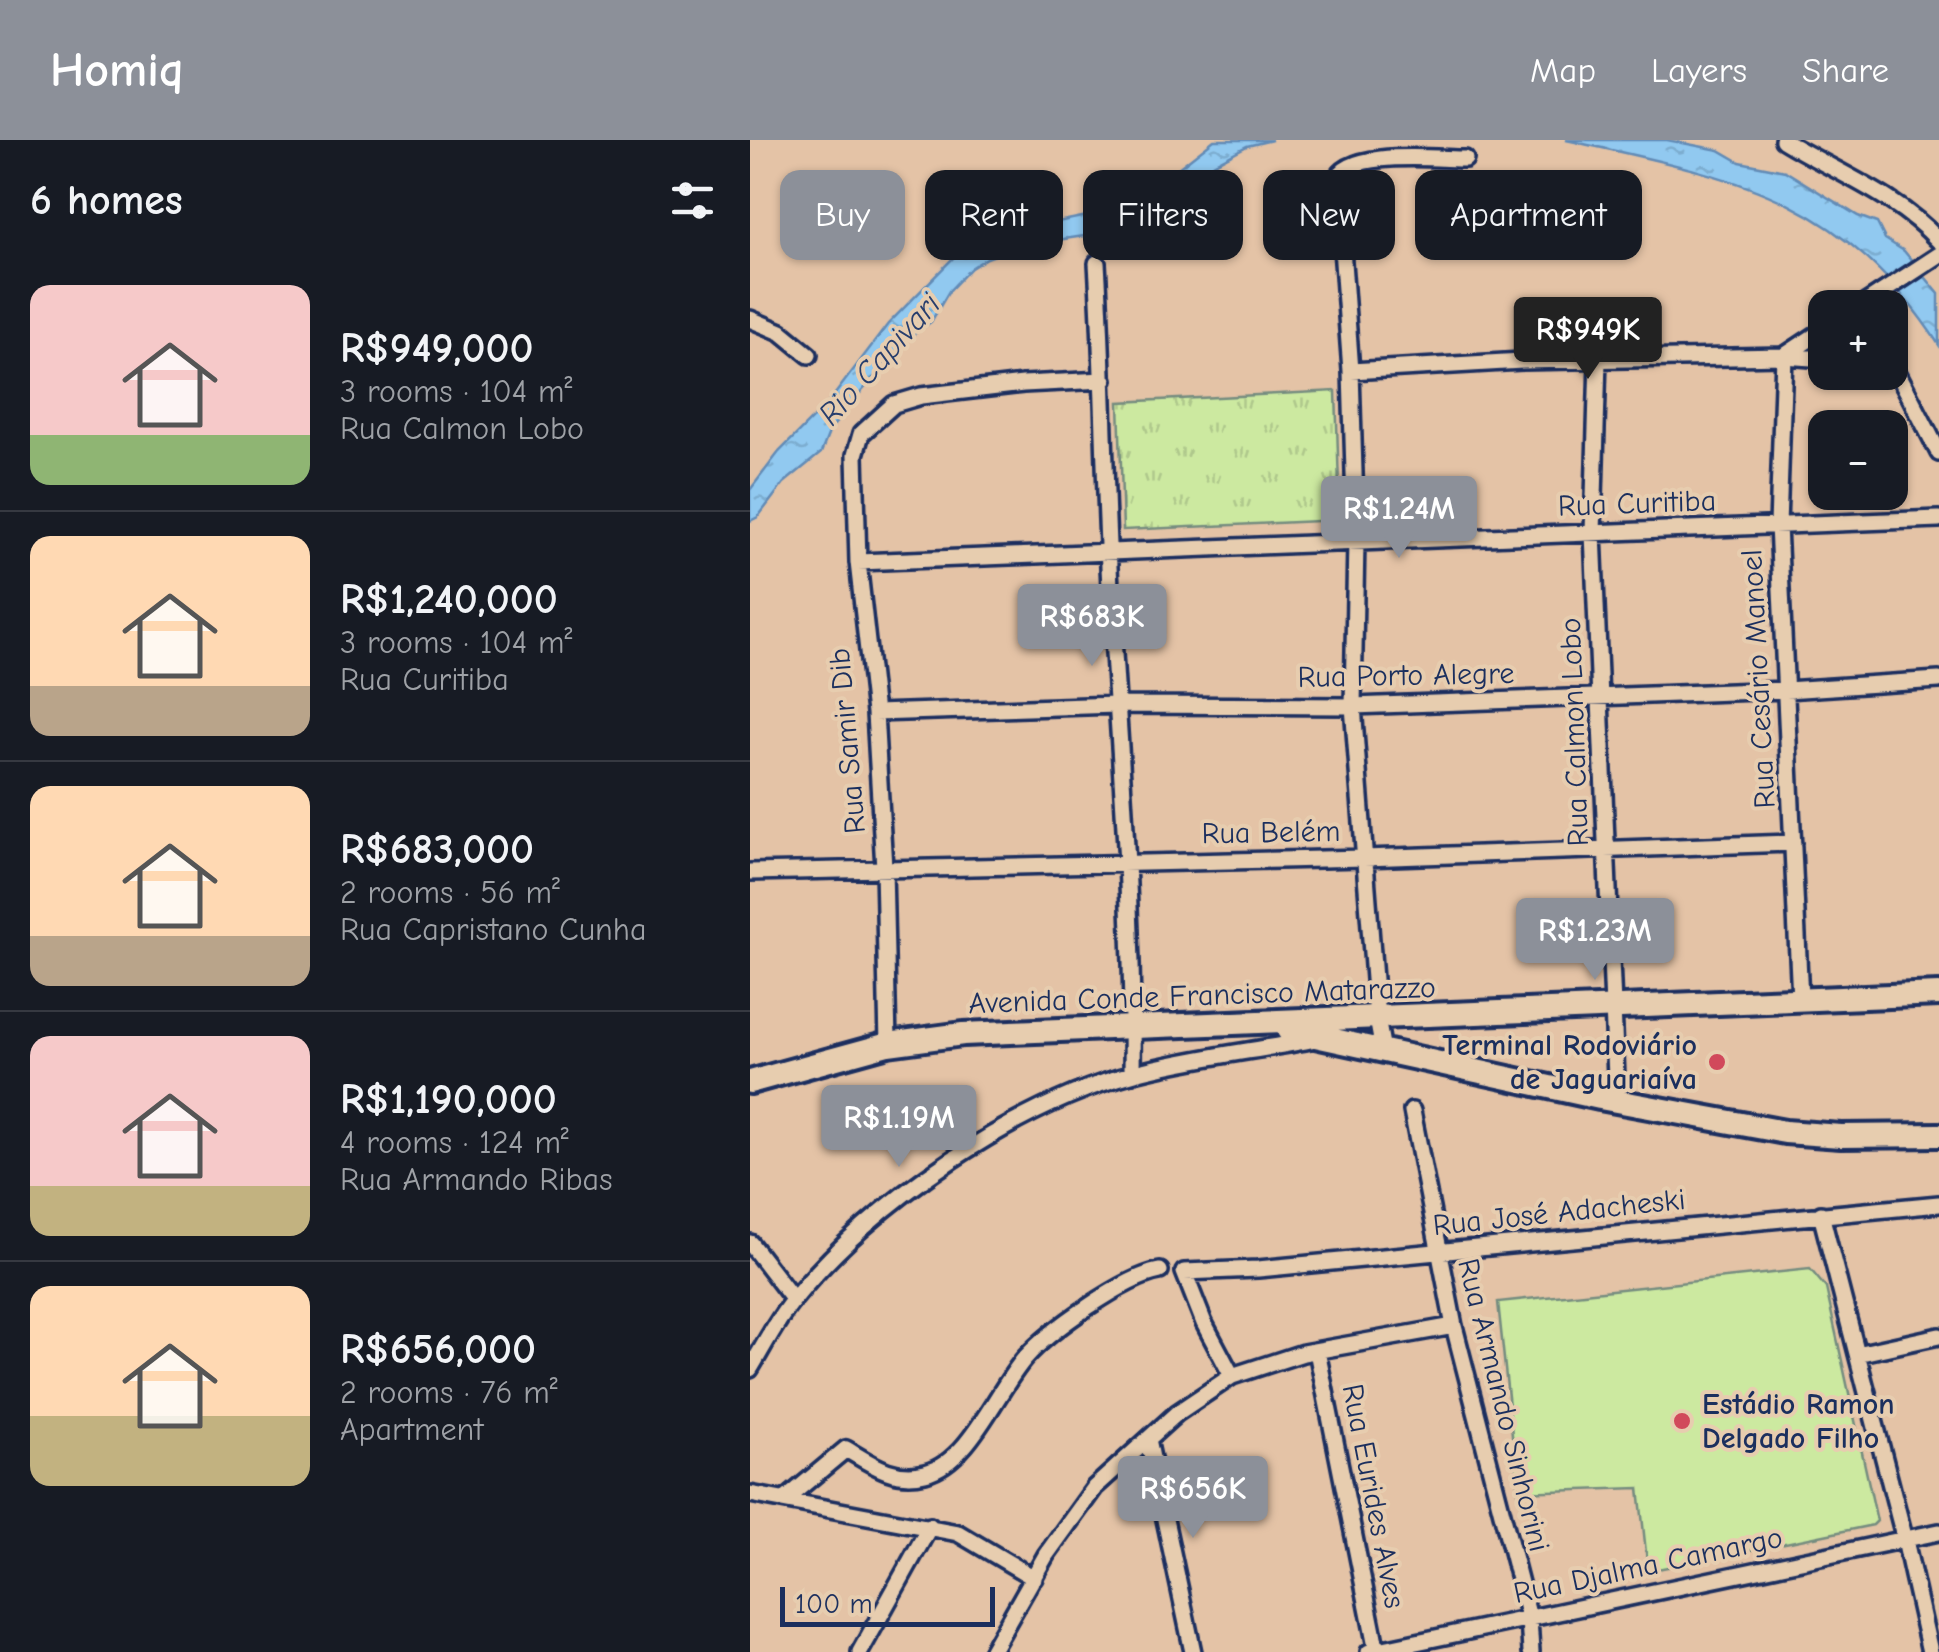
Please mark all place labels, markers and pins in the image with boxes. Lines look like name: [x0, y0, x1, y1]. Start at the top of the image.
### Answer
pin: R$949K: [1507, 297, 1669, 382]
pin: R$1.24M: [1307, 476, 1491, 561]
pin: R$683K: [1011, 584, 1173, 669]
pin: R$1.23M: [1503, 898, 1687, 983]
place label: Terminal Rodoviário de Jaguariaíva: [1442, 1028, 1697, 1097]
marker: Terminal Rodoviário de Jaguariaíva: [1706, 1051, 1728, 1073]
pin: R$1.19M: [807, 1085, 991, 1170]
place label: Estádio Ramon Delgado Filho: [1702, 1387, 1894, 1456]
marker: Estádio Ramon Delgado Filho: [1671, 1410, 1693, 1432]
pin: R$656K: [1112, 1456, 1274, 1541]

